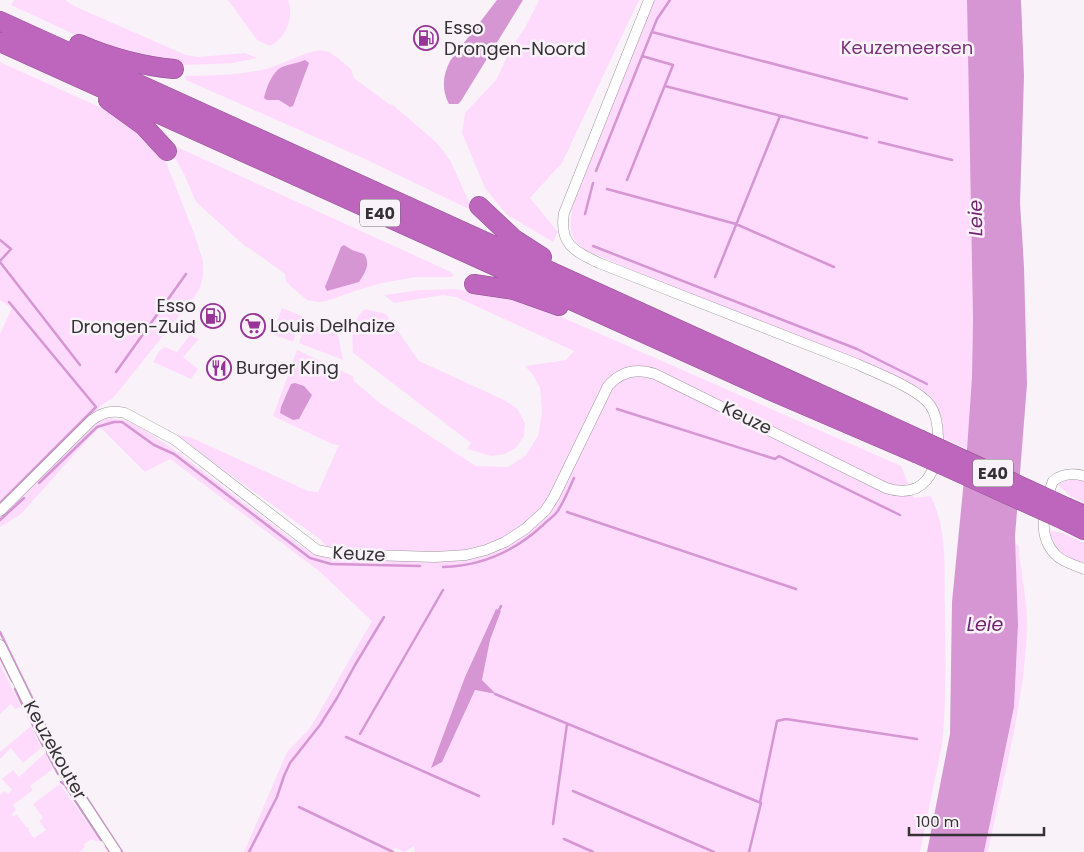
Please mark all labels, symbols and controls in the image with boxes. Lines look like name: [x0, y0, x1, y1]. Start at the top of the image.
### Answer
place label: Esso Drongen-Noord: [444, 15, 586, 61]
fuel station icon: Esso Drongen-Noord: [413, 25, 439, 51]
park label: Keuzemeersen: [841, 35, 973, 60]
water label: Leie: [962, 199, 989, 236]
road number: E40: [360, 200, 400, 227]
place label: Esso Drongen-Zuid: [71, 293, 196, 339]
fuel station icon: Esso Drongen-Zuid: [200, 303, 226, 329]
supermarket icon: Louis Delhaize: [240, 313, 266, 339]
place label: Louis Delhaize: [270, 313, 395, 338]
restaurant icon: Burger King: [206, 355, 232, 381]
place label: Burger King: [236, 355, 339, 380]
street label: Keuze: [718, 395, 776, 440]
road number: E40: [973, 459, 1013, 486]
street label: Keuze: [332, 540, 386, 567]
water label: Leie: [967, 611, 1003, 638]
street label: Keuzekouter: [18, 696, 93, 804]
scale bar: [909, 804, 1044, 836]
text: 100 m: [916, 811, 959, 832]

